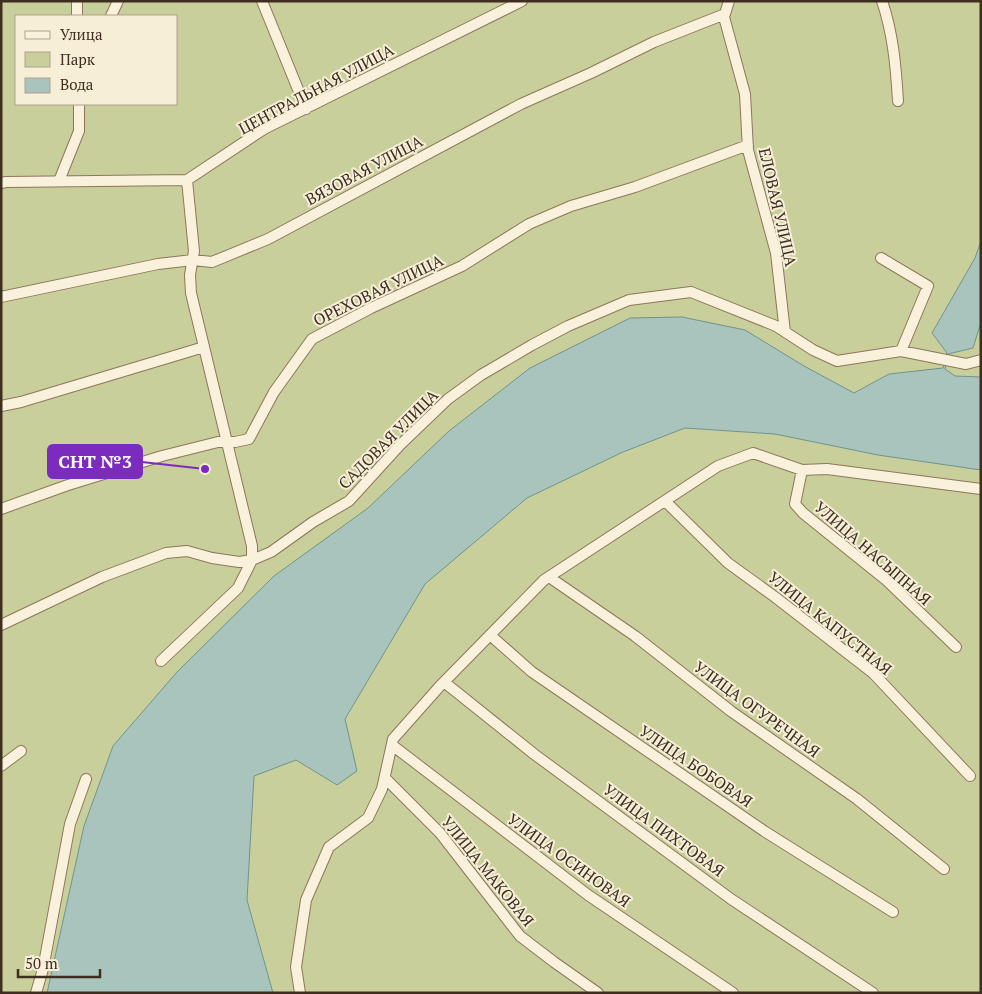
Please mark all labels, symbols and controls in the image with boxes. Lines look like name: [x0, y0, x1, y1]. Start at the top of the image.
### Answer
legend: [15, 15, 178, 105]
text: Улица: [60, 24, 103, 44]
street label: ЦЕНТРАЛЬНАЯ УЛИЦА: [234, 39, 398, 139]
text: Парк: [60, 49, 96, 69]
text: Вода: [60, 74, 94, 94]
street label: ВЯЗОВАЯ УЛИЦА: [301, 130, 427, 210]
street label: ЕЛОВАЯ УЛИЦА: [754, 146, 802, 268]
street label: ОРЕХОВАЯ УЛИЦА: [309, 249, 447, 331]
street label: САДОВАЯ УЛИЦА: [333, 384, 443, 494]
callout: СНТ №3: [48, 445, 142, 478]
text: СНТ №3: [58, 449, 132, 473]
street label: УЛИЦА НАСЫПНАЯ: [810, 496, 936, 610]
street label: УЛИЦА КАПУСТНАЯ: [763, 566, 897, 680]
street label: УЛИЦА ОГУРЕЧНАЯ: [690, 656, 824, 762]
street label: УЛИЦА БОБОВАЯ: [635, 720, 757, 812]
street label: УЛИЦА ПИХТОВАЯ: [599, 779, 729, 881]
street label: УЛИЦА ОСИНОВАЯ: [503, 808, 635, 912]
street label: УЛИЦА МАКОВАЯ: [437, 811, 539, 931]
scale bar: [18, 946, 100, 978]
text: 50 m: [25, 953, 58, 973]

